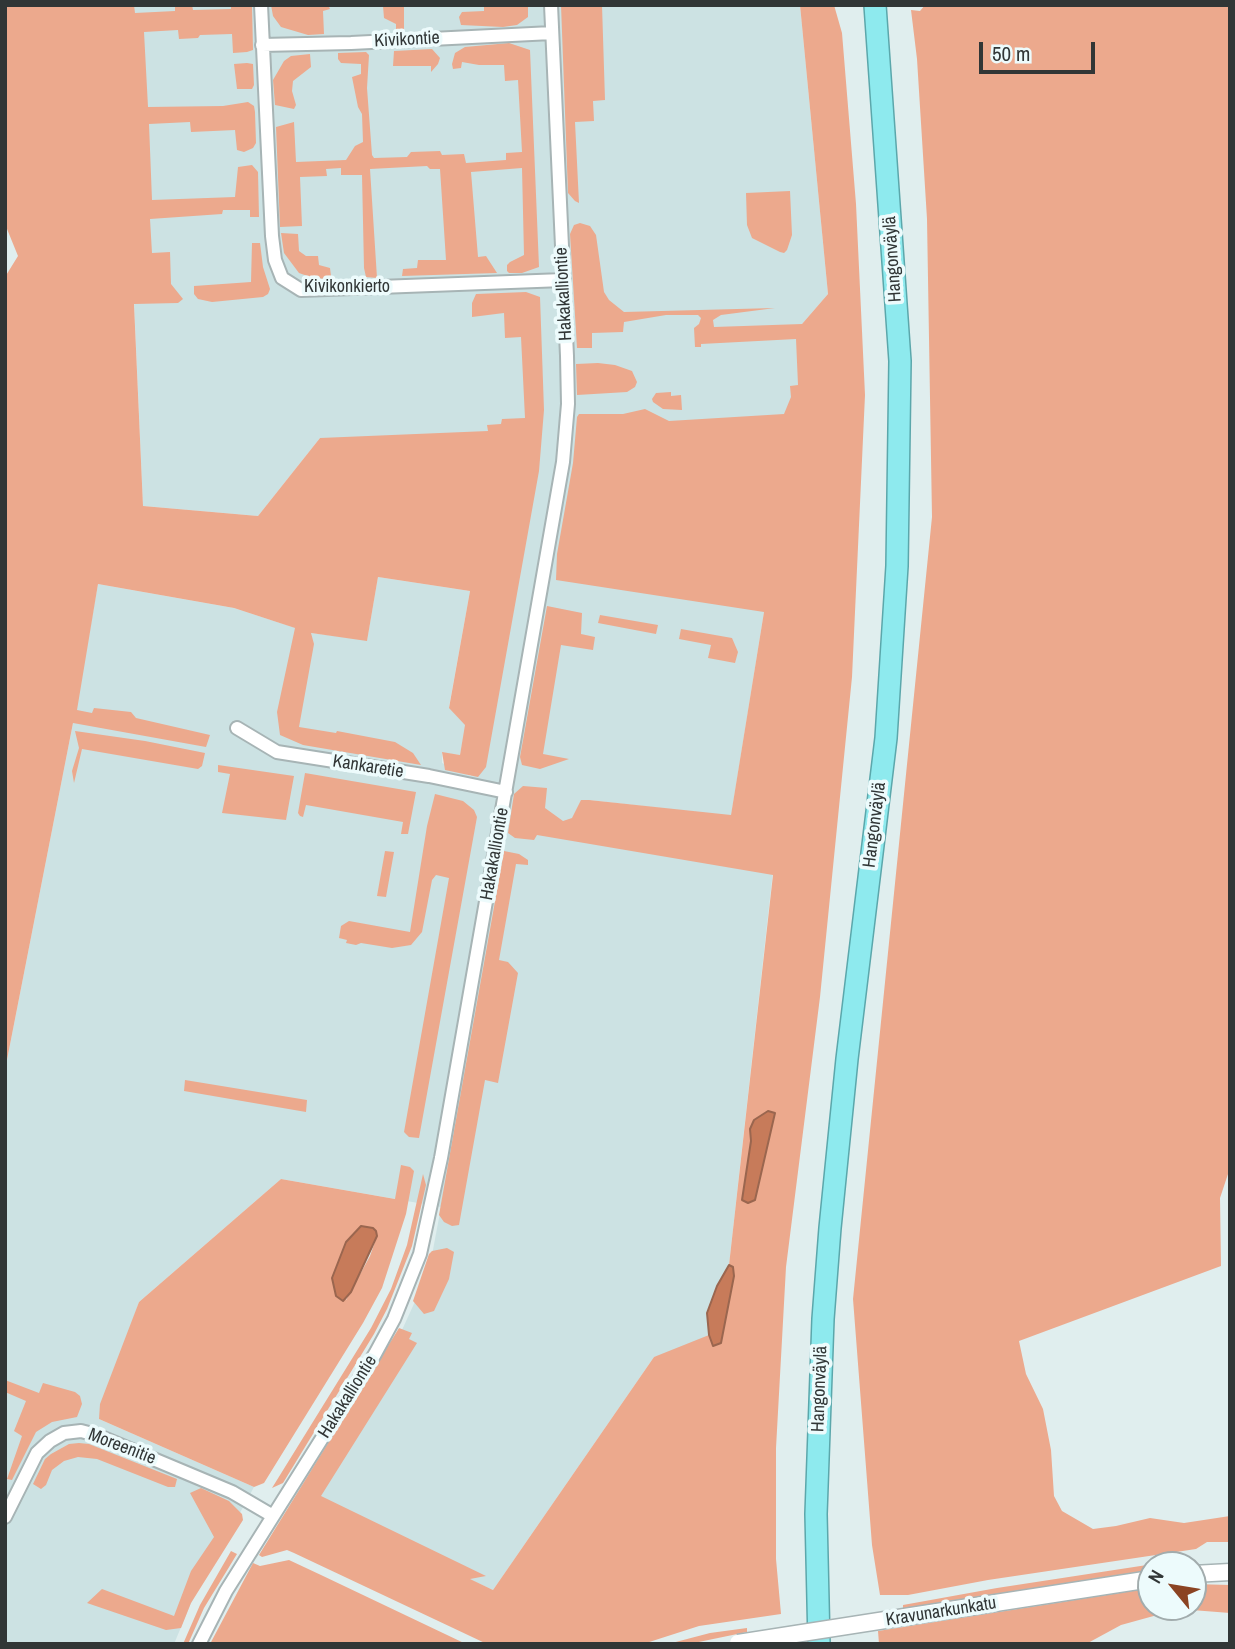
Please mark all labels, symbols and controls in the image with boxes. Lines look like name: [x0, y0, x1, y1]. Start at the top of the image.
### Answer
street label: Kivikontie: [374, 27, 440, 53]
scale bar: [983, 28, 1098, 72]
text: 50 m: [992, 39, 1030, 68]
street label: Hangonväylä: [879, 215, 907, 303]
street label: Hakakalliontie: [551, 247, 577, 341]
street label: Kivikonkierto: [304, 276, 390, 298]
street label: Kankaretie: [331, 751, 405, 783]
street label: Hangonväylä: [859, 781, 891, 869]
street label: Hakakalliontie: [476, 806, 514, 902]
street label: Hangonväylä: [808, 1346, 832, 1432]
street label: Hakakalliontie: [314, 1352, 382, 1442]
street label: Moreenitie: [85, 1424, 159, 1470]
north arrow: [1137, 1551, 1207, 1621]
text: N: [1141, 1565, 1170, 1588]
street label: Kravunarkunkatu: [884, 1593, 998, 1631]

